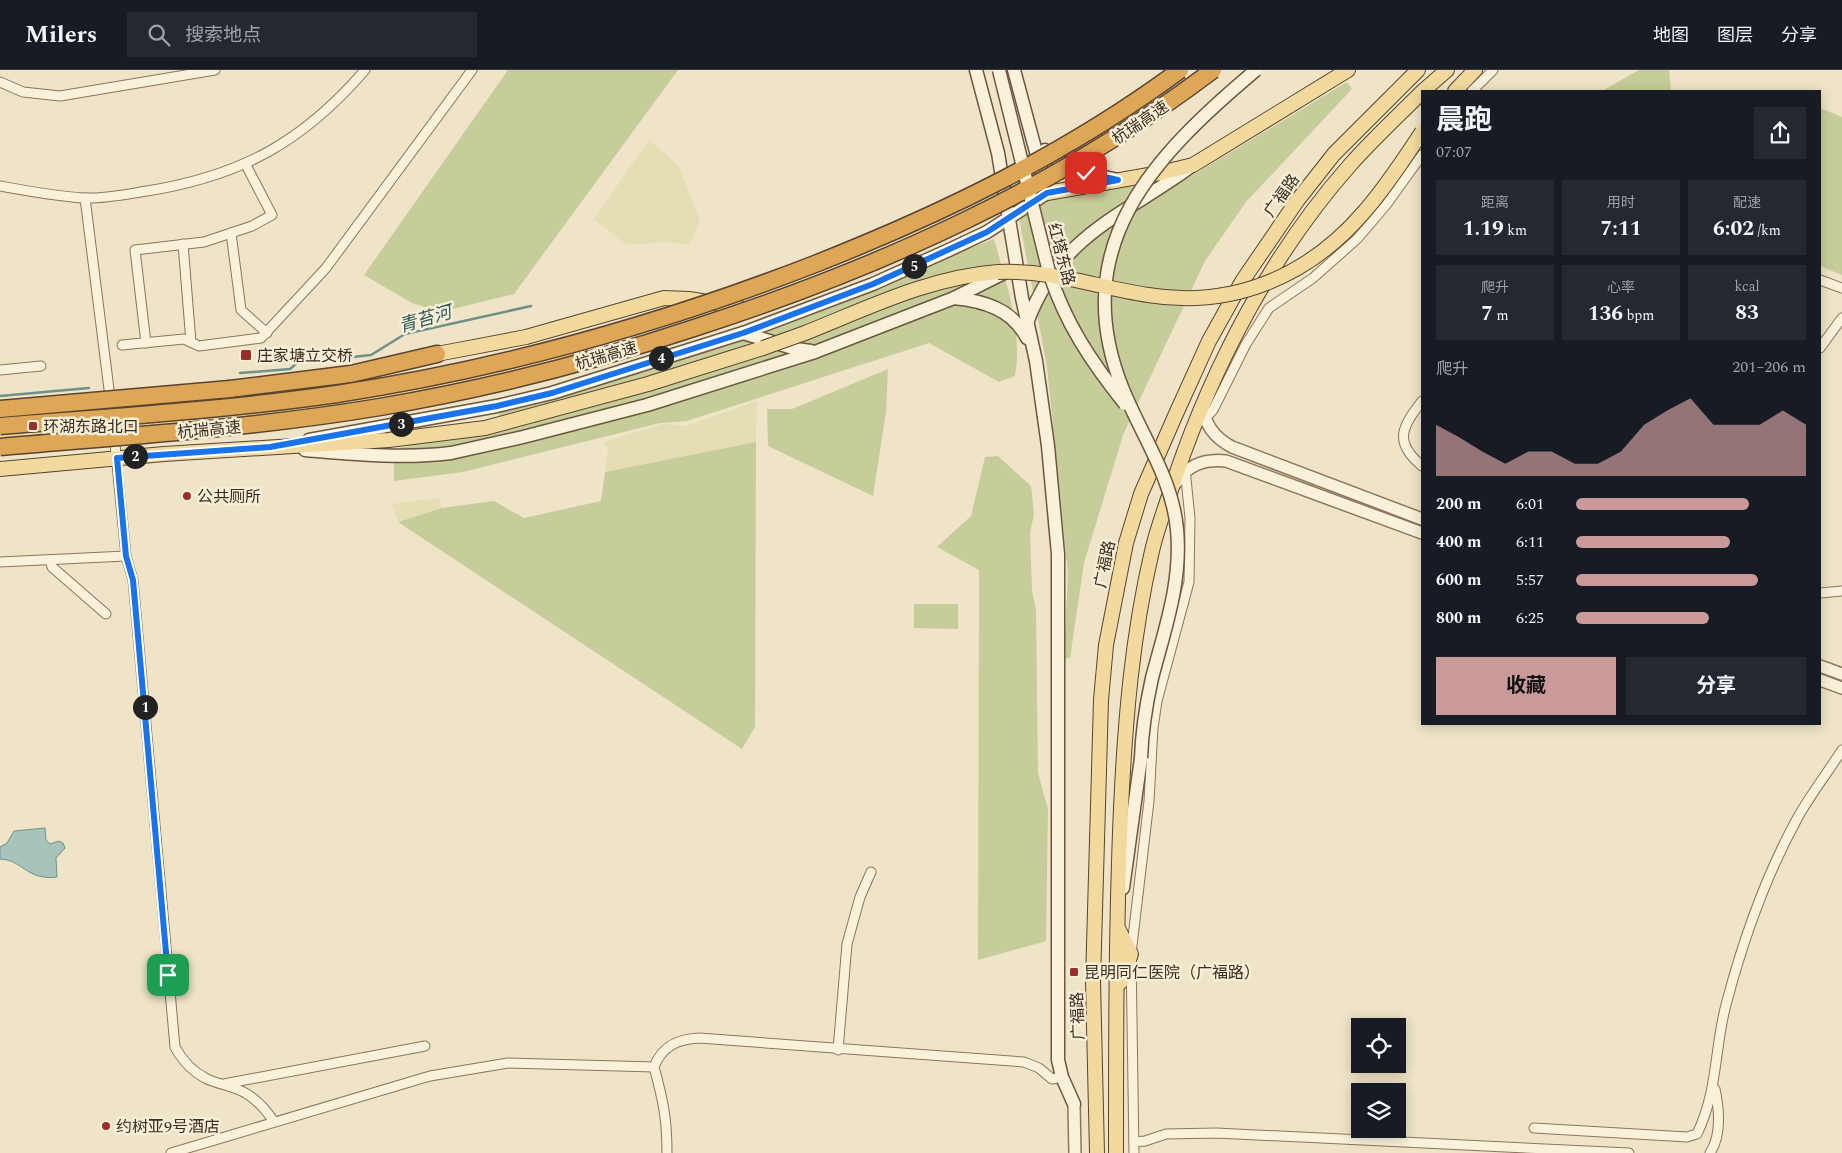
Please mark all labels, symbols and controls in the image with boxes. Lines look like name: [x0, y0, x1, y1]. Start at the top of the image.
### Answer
search box: [127, 12, 477, 57]
text: Milers: [25, 17, 97, 53]
icon: search: [145, 21, 173, 49]
text: 搜索地点: [185, 21, 261, 50]
text: 地图: [1653, 22, 1689, 49]
text: 图层: [1717, 22, 1753, 49]
text: 分享: [1781, 22, 1817, 49]
street label: 杭瑞高速: [1107, 95, 1174, 151]
text: 晨跑: [1436, 99, 1492, 142]
button: share: [1754, 107, 1806, 159]
text: 07:07: [1436, 140, 1472, 164]
pin: [1065, 152, 1107, 194]
icon: check: [1072, 159, 1100, 187]
street label: 广福路: [1258, 169, 1306, 222]
text: 距离: [1481, 192, 1509, 213]
text: 用时: [1607, 192, 1635, 213]
text: 配速: [1733, 192, 1761, 213]
text: 1.19: [1463, 213, 1504, 245]
text: 7:11: [1601, 213, 1641, 245]
text: 6:02: [1713, 213, 1754, 245]
street label: 红塔东路: [1041, 220, 1081, 288]
text: km: [1504, 220, 1527, 241]
text: /km: [1754, 220, 1781, 241]
pin: 5: [902, 254, 926, 278]
text: 5: [911, 256, 918, 277]
text: kcal: [1734, 276, 1760, 297]
text: 爬升: [1481, 277, 1509, 298]
text: 心率: [1607, 277, 1635, 298]
text: 83: [1735, 297, 1759, 329]
water label: 青苔河: [395, 298, 458, 340]
text: 7: [1481, 298, 1493, 330]
text: 136: [1588, 298, 1623, 330]
text: m: [1493, 305, 1509, 326]
text: bpm: [1623, 305, 1654, 326]
street label: 杭瑞高速: [572, 336, 640, 376]
place label: 庄家塘立交桥: [257, 344, 353, 368]
pin: 4: [648, 346, 674, 370]
marker: 庄家塘立交桥: [239, 348, 253, 362]
text: 4: [658, 348, 665, 369]
text: 201–206 m: [1732, 355, 1806, 379]
text: 爬升: [1436, 357, 1468, 381]
pin: 3: [388, 412, 414, 436]
text: 3: [398, 414, 405, 435]
place label: 环湖东路北口: [43, 415, 139, 439]
street label: 杭瑞高速: [176, 415, 242, 445]
marker: 环湖东路北口: [27, 420, 39, 432]
pin: 2: [122, 444, 148, 468]
text: 2: [132, 446, 139, 467]
place label: 公共厕所: [197, 485, 261, 509]
marker: 公共厕所: [181, 490, 193, 502]
text: 200 m: [1436, 492, 1481, 516]
text: 6:01: [1516, 492, 1544, 516]
text: 400 m: [1436, 530, 1481, 554]
text: 6:11: [1516, 530, 1544, 554]
street label: 广福路: [1088, 538, 1122, 590]
text: 600 m: [1436, 568, 1481, 592]
text: 5:57: [1516, 568, 1544, 592]
text: 800 m: [1436, 606, 1481, 630]
text: 6:25: [1516, 606, 1544, 630]
button: 收藏: [1436, 657, 1616, 715]
button: 分享: [1626, 657, 1806, 715]
pin: 1: [132, 694, 158, 720]
text: 1: [142, 697, 149, 718]
pin: [147, 954, 189, 996]
icon: arrive: [154, 961, 182, 989]
place label: 昆明同仁医院（广福路）: [1084, 961, 1260, 985]
marker: 昆明同仁医院（广福路）: [1068, 966, 1080, 978]
street label: 广福路: [1065, 992, 1091, 1040]
map controls: [1351, 1018, 1406, 1138]
button: locate: [1351, 1018, 1406, 1073]
button: layers: [1351, 1083, 1406, 1138]
place label: 约树亚9号酒店: [116, 1115, 220, 1139]
marker: 约树亚9号酒店: [100, 1120, 112, 1132]

